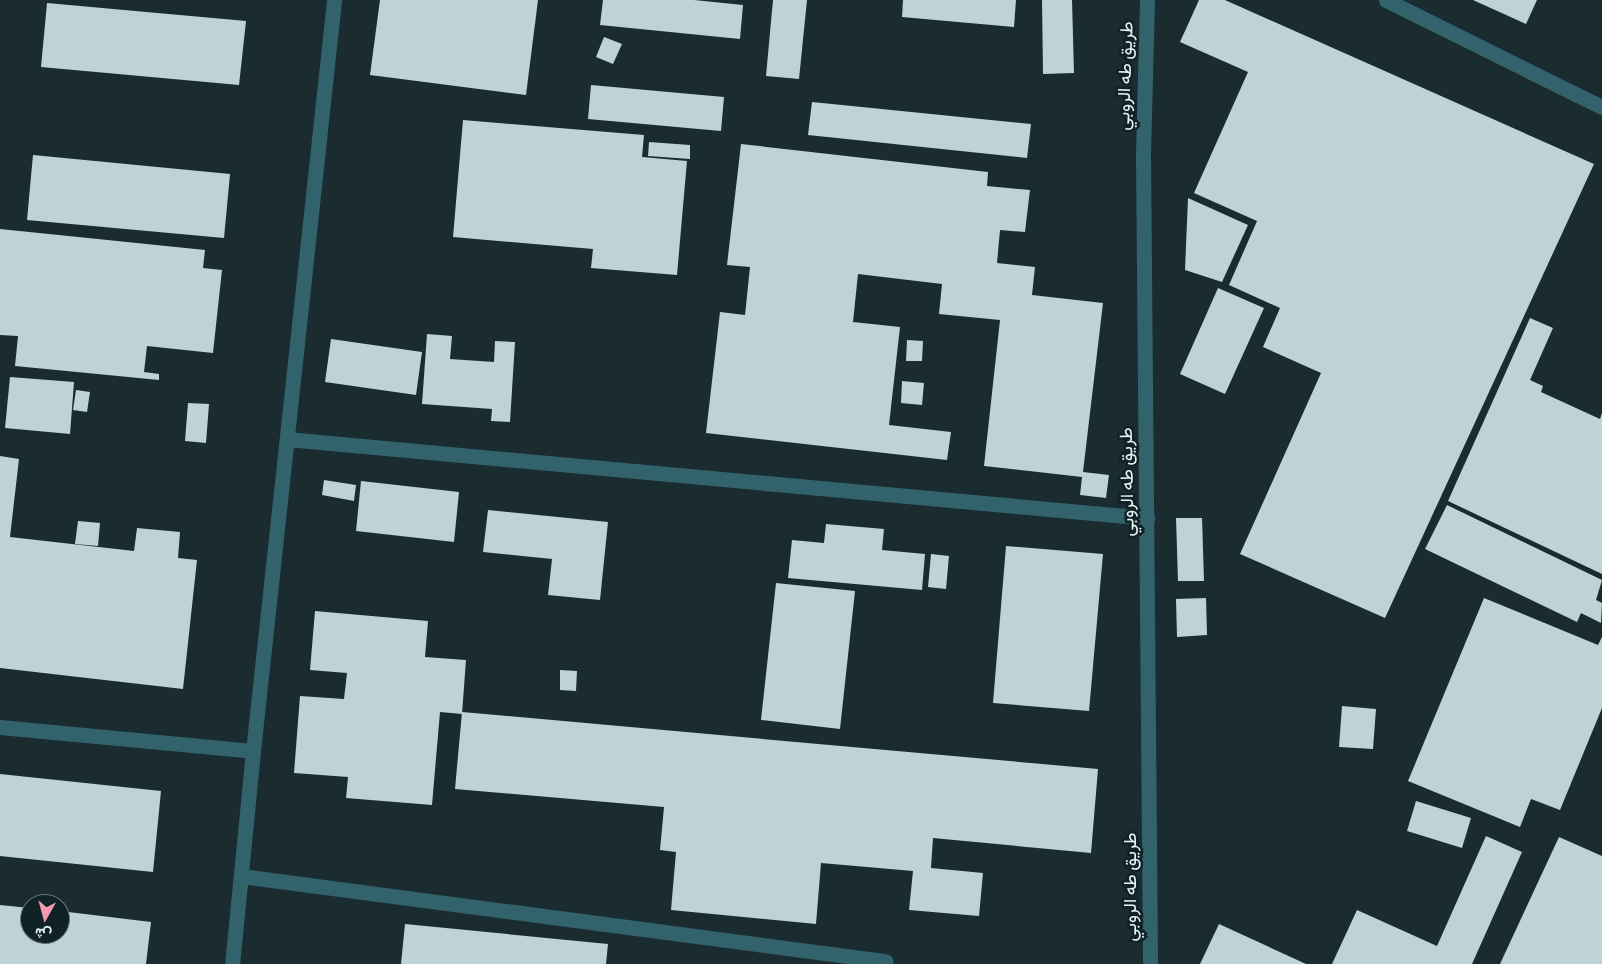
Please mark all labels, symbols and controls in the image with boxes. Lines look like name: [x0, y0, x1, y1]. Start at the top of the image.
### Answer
street label: طريق طه الروبي: [1113, 21, 1139, 131]
street label: طريق طه الروبي: [1116, 427, 1140, 537]
street label: طريق طه الروبي: [1120, 832, 1142, 942]
north arrow: [20, 894, 70, 944]
text: ش: [34, 922, 53, 944]

